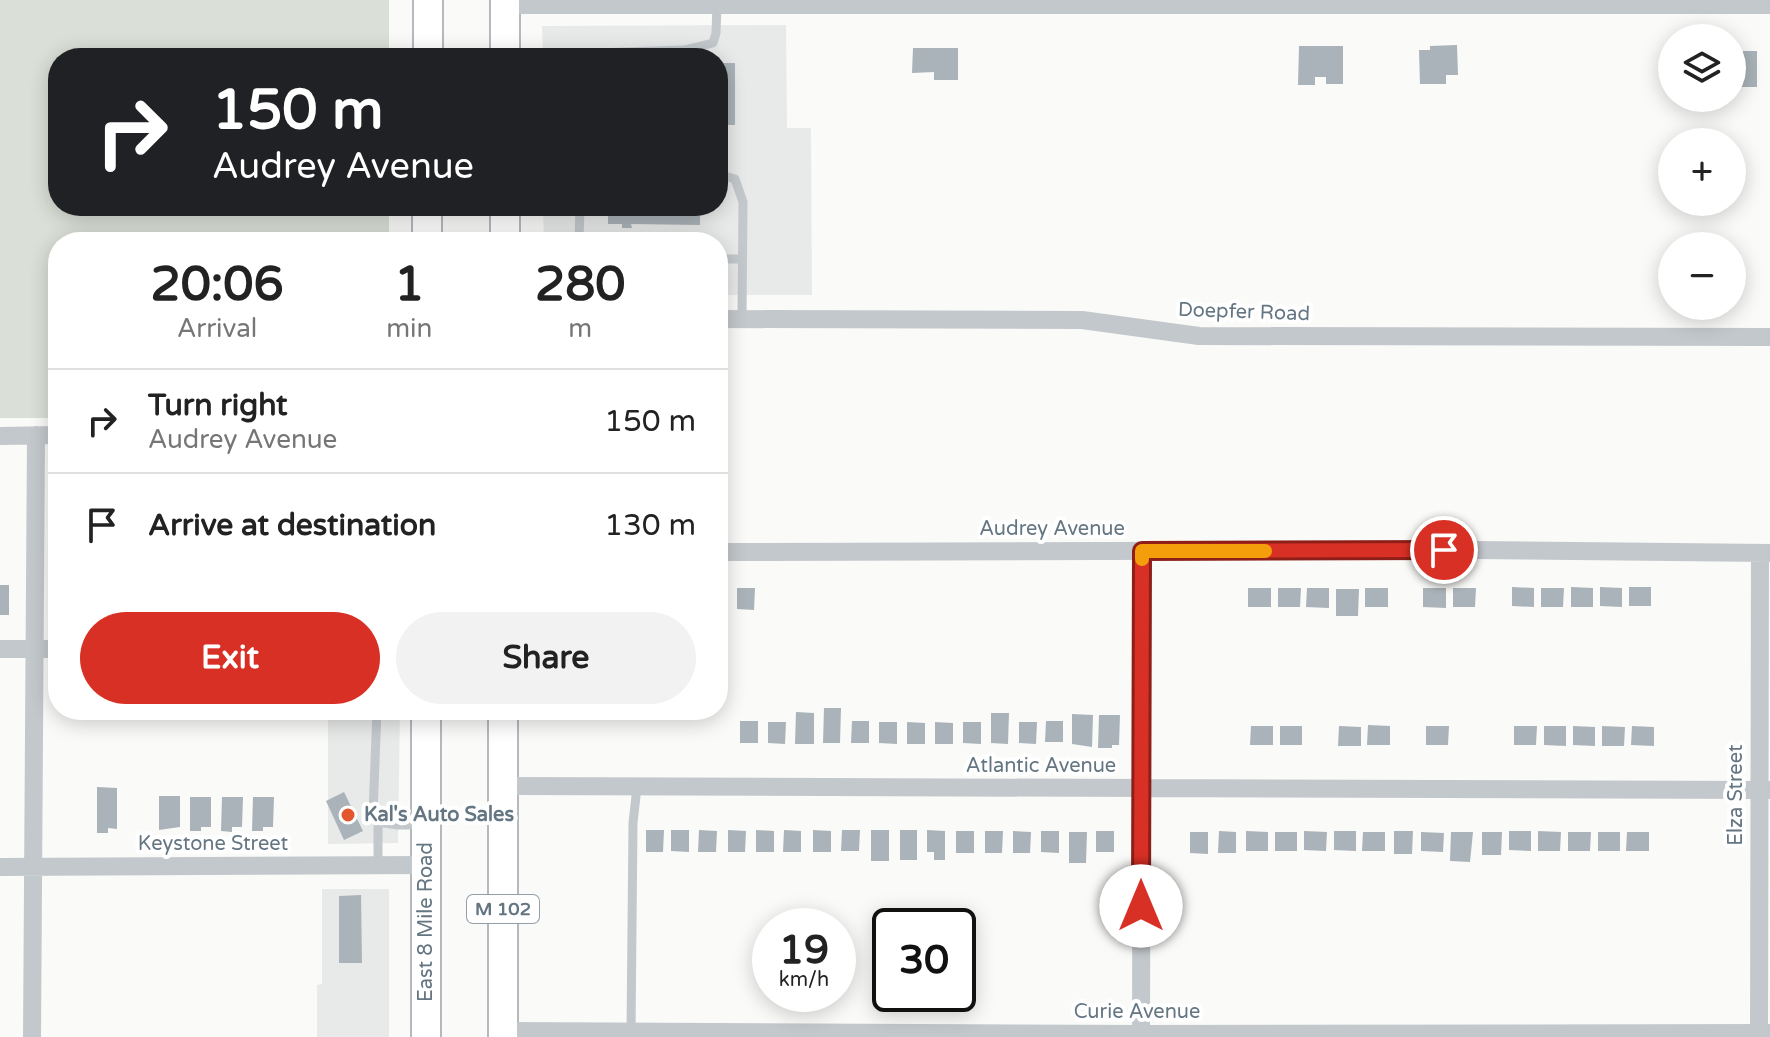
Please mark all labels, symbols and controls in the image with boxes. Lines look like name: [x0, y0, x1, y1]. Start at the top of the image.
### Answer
map controls: [1658, 24, 1746, 320]
button: layers: [1658, 24, 1746, 112]
text: 150 m: [212, 77, 383, 144]
icon: right: [80, 80, 184, 184]
button: +: [1658, 128, 1746, 216]
text: Audrey Avenue: [212, 145, 474, 188]
button: −: [1658, 232, 1746, 320]
text: 20:06: [151, 256, 284, 314]
text: 1: [394, 256, 424, 314]
text: 280: [535, 256, 625, 314]
street label: Doepfer Road: [1178, 298, 1310, 326]
text: Arrival: [177, 313, 257, 344]
text: min: [386, 313, 432, 344]
text: m: [568, 313, 592, 344]
text: Turn right: [148, 387, 288, 424]
icon: right: [80, 399, 124, 443]
text: 150 m: [604, 403, 696, 440]
text: Audrey Avenue: [148, 424, 337, 455]
icon: arrive: [80, 503, 124, 547]
text: Arrive at destination: [148, 507, 436, 544]
text: 130 m: [604, 507, 696, 544]
pin: [1410, 516, 1478, 584]
street label: Audrey Avenue: [979, 517, 1125, 541]
icon: arrive: [1422, 528, 1466, 572]
button: Exit: [80, 612, 380, 704]
button: Share: [396, 612, 696, 704]
street label: Elza Street: [1724, 744, 1748, 846]
street label: Atlantic Avenue: [966, 754, 1116, 778]
place label: Kal's Auto Sales: [364, 803, 514, 827]
marker: Kal's Auto Sales: [339, 806, 357, 824]
street label: Keystone Street: [138, 832, 289, 856]
street label: East 8 Mile Road: [414, 842, 438, 1002]
position arrow: [1099, 864, 1183, 948]
road number: M 102: [467, 895, 539, 923]
speed limit sign: 30: [872, 908, 976, 1012]
text: 19: [779, 926, 829, 974]
text: km/h: [779, 968, 829, 992]
street label: Curie Avenue: [1074, 1000, 1200, 1024]

